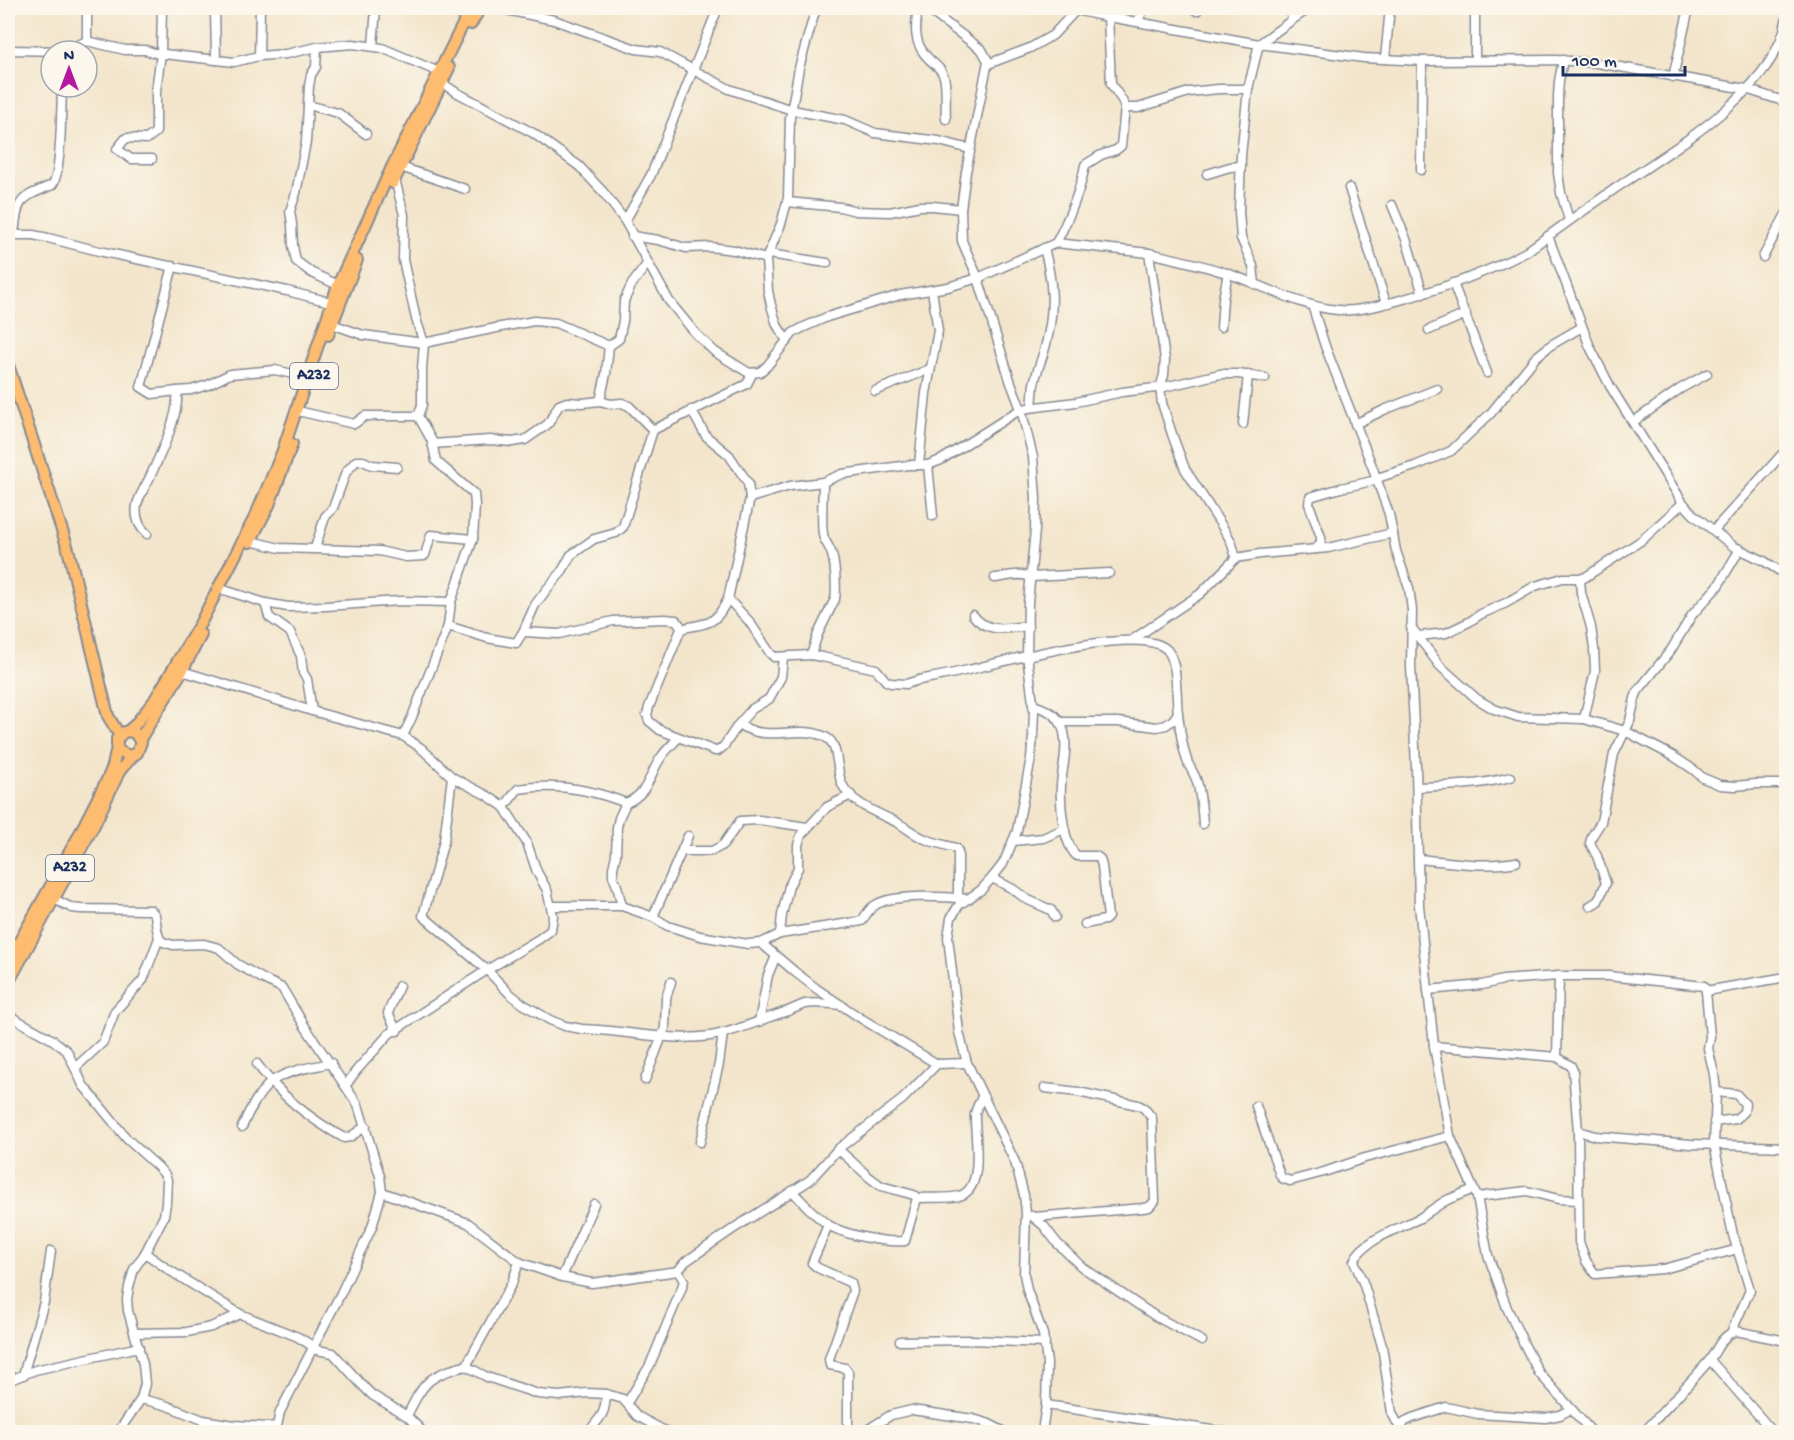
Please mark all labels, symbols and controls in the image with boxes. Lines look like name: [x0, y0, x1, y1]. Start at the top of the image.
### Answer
north arrow: [39, 39, 99, 99]
scale bar: [1563, 39, 1684, 77]
text: N: [64, 48, 75, 67]
text: 100 m: [1571, 52, 1617, 73]
road number: A232: [290, 363, 338, 389]
road number: A232: [46, 855, 94, 881]

